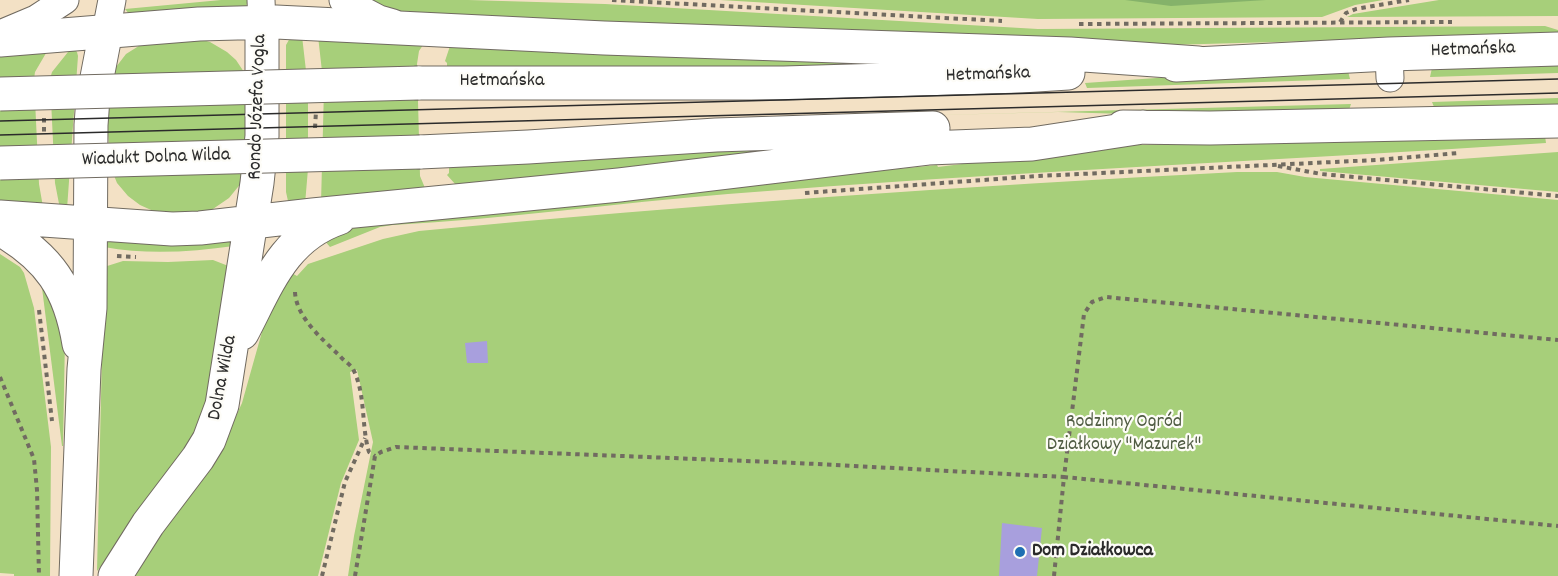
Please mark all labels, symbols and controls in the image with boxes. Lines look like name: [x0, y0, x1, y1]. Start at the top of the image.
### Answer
street label: Rondo Józefa Vogla: [244, 34, 274, 180]
street label: Hetmańska: [1430, 38, 1516, 64]
street label: Hetmańska: [945, 63, 1031, 89]
street label: Hetmańska: [460, 70, 544, 94]
street label: Wiadukt Dolna Wilda: [81, 144, 231, 174]
street label: Dolna Wilda: [204, 334, 244, 422]
park label: Rodzinny Ogród Działkowy "Mazurek": [1047, 411, 1201, 458]
place label: Dom Działkowca: [1032, 540, 1153, 564]
marker: Dom Działkowca: [1013, 545, 1027, 559]

